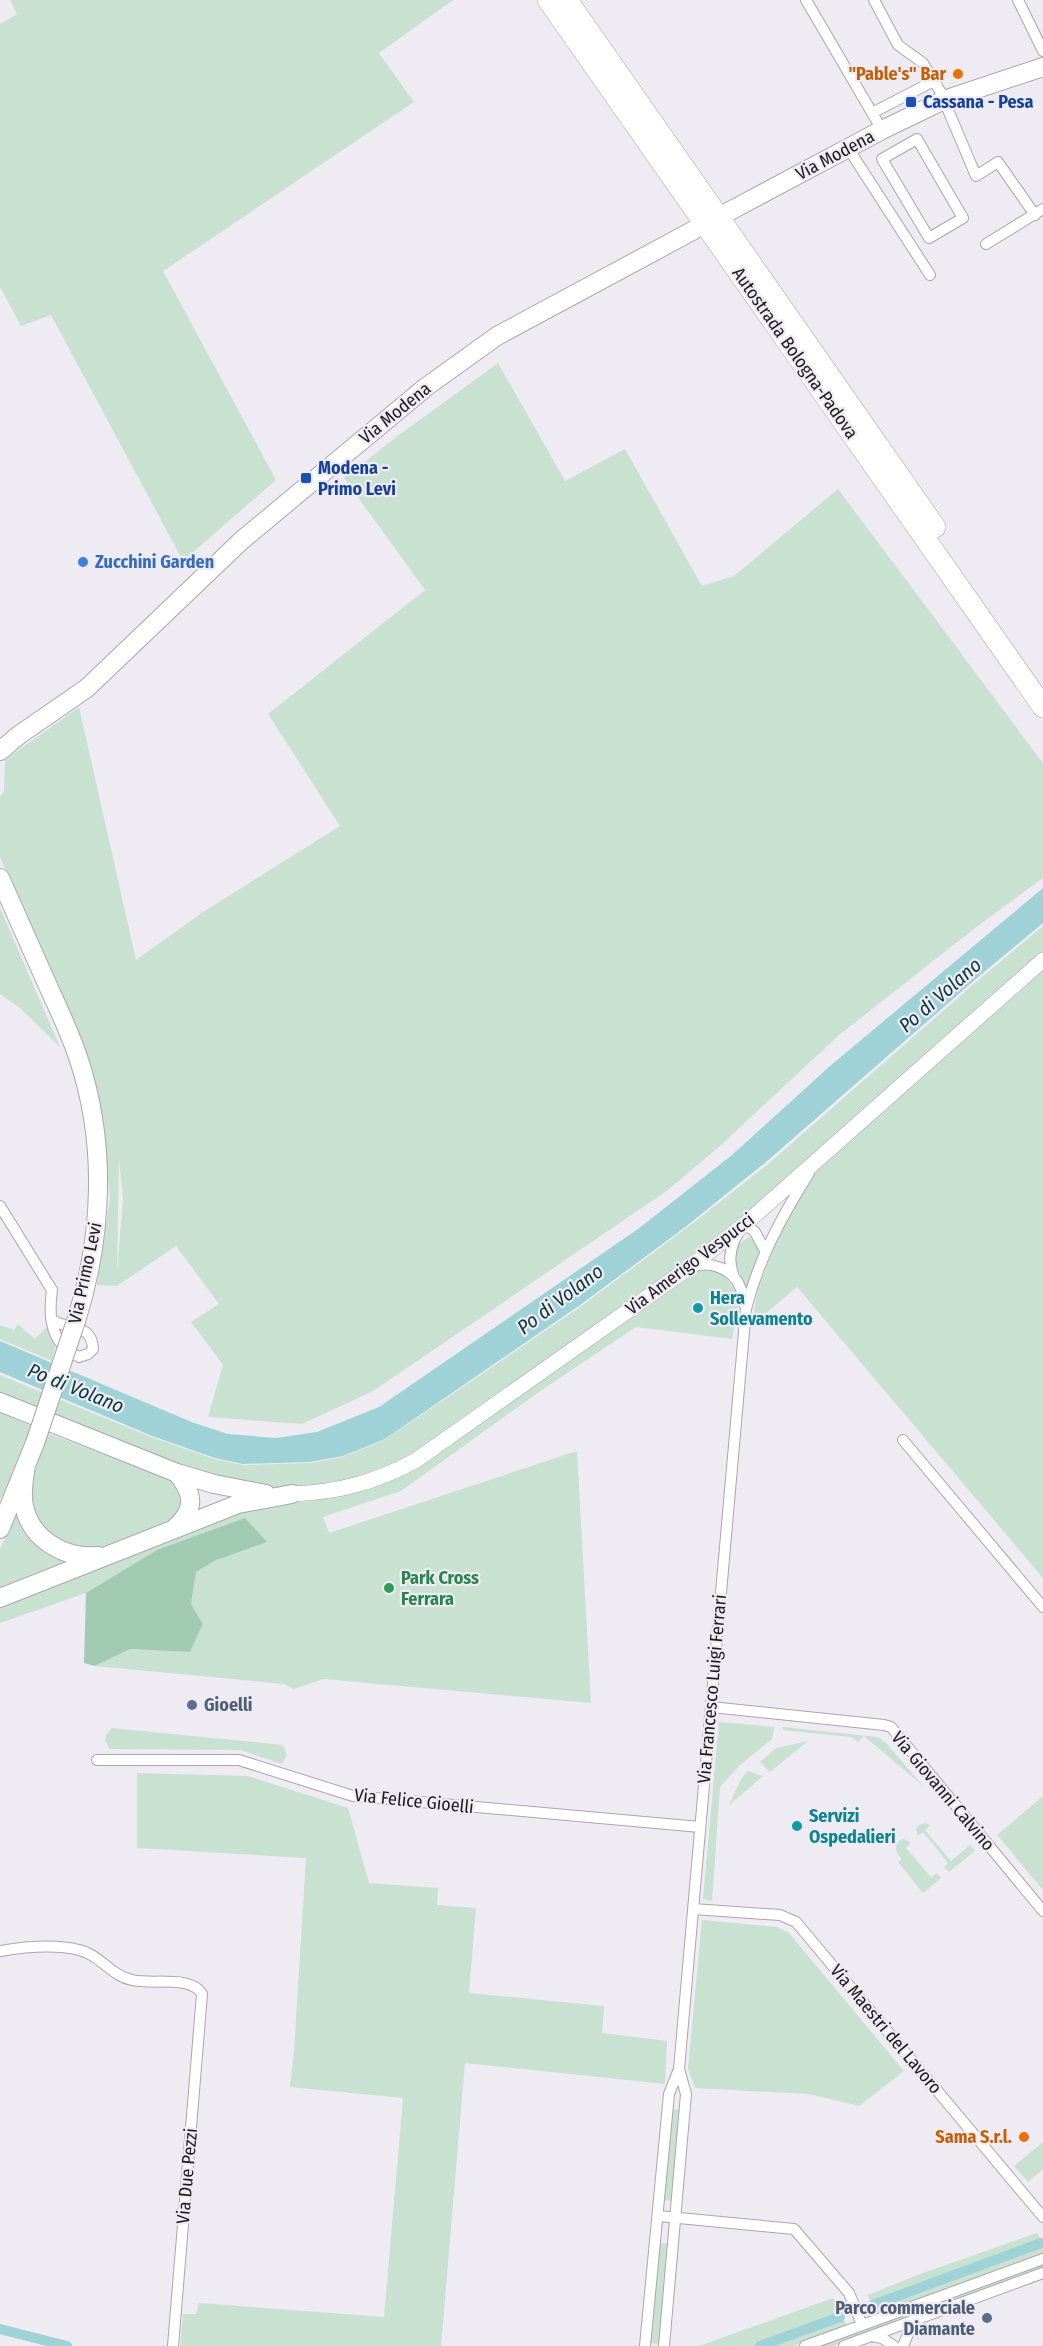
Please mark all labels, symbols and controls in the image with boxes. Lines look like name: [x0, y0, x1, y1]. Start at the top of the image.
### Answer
place label: "Pable's" Bar: [848, 63, 946, 85]
marker: "Pable's" Bar: [951, 67, 965, 81]
place label: Cassana - Pesa: [923, 91, 1033, 113]
marker: Cassana - Pesa: [904, 95, 918, 109]
street label: Via Modena: [792, 125, 878, 185]
street label: Autostrada Bologna-Padova: [727, 263, 863, 443]
street label: Via Modena: [355, 377, 435, 449]
place label: Modena - Primo Levi: [318, 457, 396, 500]
marker: Modena - Primo Levi: [299, 471, 313, 485]
place label: Zucchini Garden: [95, 551, 214, 573]
marker: Zucchini Garden: [76, 555, 90, 569]
water label: Po di Volano: [894, 953, 986, 1037]
street label: Via Amerigo Vespucci: [621, 1208, 759, 1320]
street label: Via Primo Levi: [64, 1220, 106, 1326]
water label: Po di Volano: [512, 1259, 608, 1339]
place label: Hera Sollevamento: [710, 1287, 813, 1330]
marker: Hera Sollevamento: [691, 1301, 705, 1315]
water label: Po di Volano: [24, 1358, 128, 1418]
place label: Park Cross Ferrara: [401, 1567, 479, 1610]
marker: Park Cross Ferrara: [382, 1581, 396, 1595]
street label: Via Francesco Luigi Ferrari: [693, 1594, 731, 1784]
place label: Gioelli: [204, 1694, 253, 1716]
marker: Gioelli: [185, 1698, 199, 1712]
street label: Via Giovanni Calvino: [887, 1727, 999, 1855]
street label: Via Felice Gioelli: [353, 1784, 475, 1818]
place label: Servizi Ospedalieri: [809, 1805, 896, 1848]
marker: Servizi Ospedalieri: [790, 1819, 804, 1833]
street label: Via Maestri del Lavoro: [825, 1960, 947, 2098]
place label: Sama S.r.l.: [935, 2126, 1012, 2148]
street label: Via Due Pezzi: [172, 2127, 202, 2225]
marker: Sama S.r.l.: [1017, 2130, 1031, 2144]
place label: Parco commerciale Diamante: [835, 2297, 975, 2340]
marker: Parco commerciale Diamante: [980, 2311, 994, 2325]

